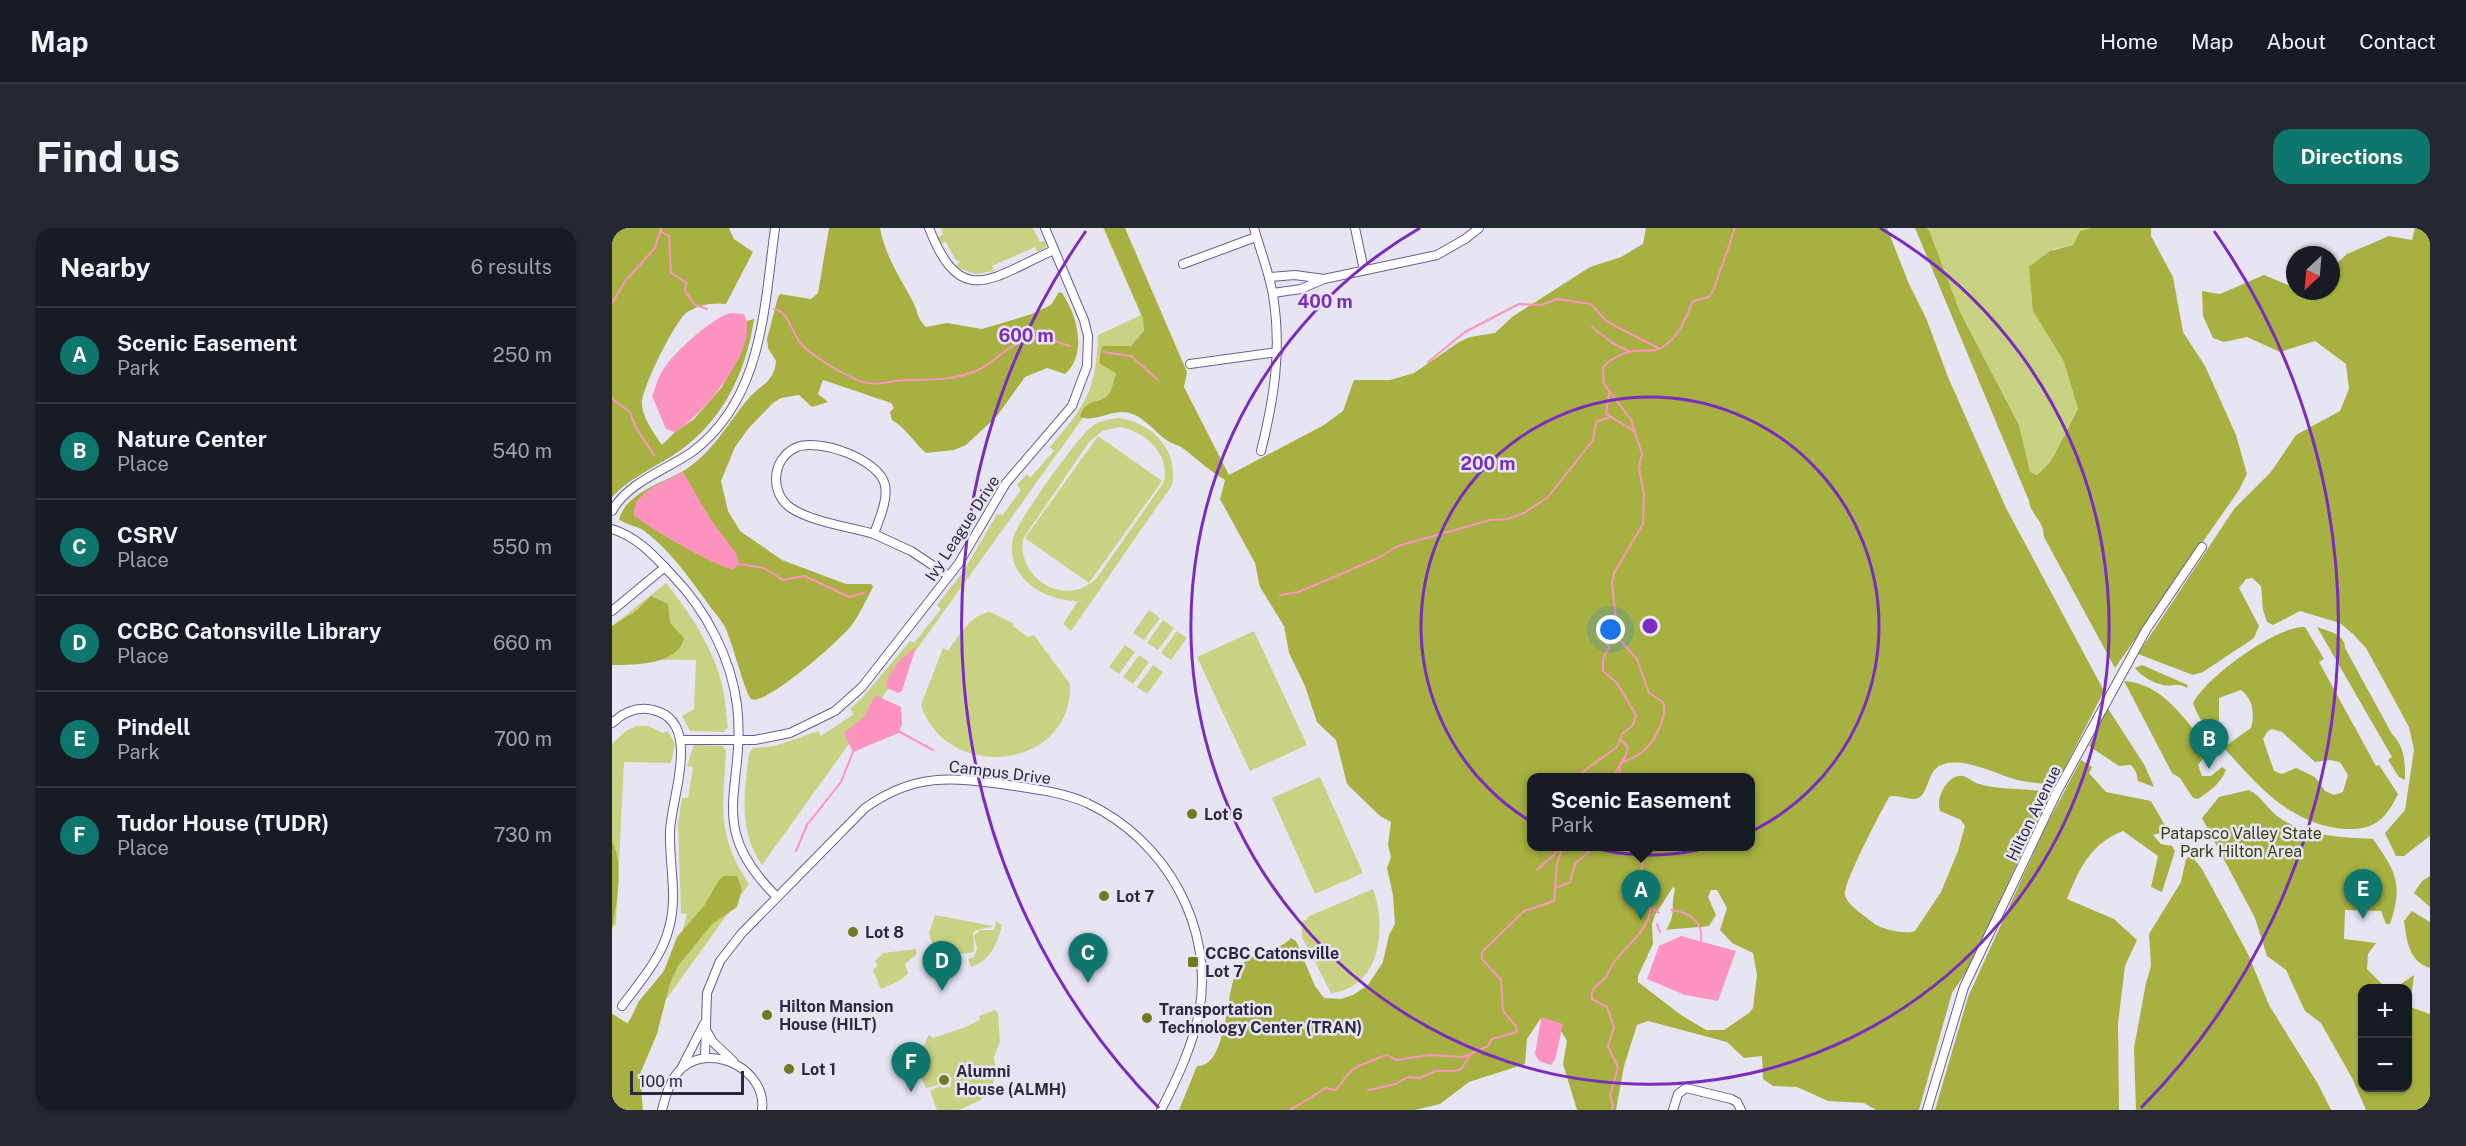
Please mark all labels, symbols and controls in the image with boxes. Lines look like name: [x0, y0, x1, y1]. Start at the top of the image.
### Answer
text: Map: [30, 25, 89, 58]
text: Home: [2100, 29, 2158, 54]
text: Map: [2191, 29, 2234, 54]
text: About: [2267, 29, 2326, 54]
text: Contact: [2359, 29, 2436, 54]
button: Directions: [2273, 129, 2430, 184]
text: Find us: [36, 132, 180, 181]
north arrow: [2286, 246, 2340, 300]
text: Nearby: [60, 252, 150, 283]
text: 6 results: [471, 255, 552, 279]
text: 400 m: [1297, 291, 1353, 312]
text: 600 m: [998, 325, 1054, 346]
text: Scenic Easement: [117, 330, 297, 356]
text: A: [72, 343, 87, 367]
text: 250 m: [493, 343, 552, 367]
text: Park: [117, 356, 160, 380]
text: Nature Center: [117, 426, 267, 452]
text: B: [73, 439, 86, 463]
text: 540 m: [492, 439, 552, 463]
text: Place: [117, 452, 169, 476]
text: 200 m: [1461, 453, 1515, 474]
street label: Ivy League Drive: [921, 472, 1004, 585]
text: CSRV: [117, 522, 178, 548]
text: C: [72, 535, 87, 559]
text: 550 m: [492, 535, 552, 559]
text: Place: [117, 548, 169, 572]
your location: [1596, 615, 1625, 644]
centre of rings: [1640, 616, 1660, 636]
text: CCBC Catonsville Library: [117, 618, 381, 644]
text: D: [72, 631, 87, 655]
text: 660 m: [493, 631, 552, 655]
text: Place: [117, 644, 169, 668]
text: Pindell: [117, 714, 191, 740]
pin: B: [2190, 720, 2228, 769]
text: E: [73, 727, 86, 751]
text: 700 m: [494, 727, 552, 751]
text: Park: [117, 740, 160, 764]
street label: Campus Drive: [948, 757, 1052, 788]
street label: Hilton Avenue: [2002, 762, 2065, 864]
popup: [1527, 773, 1755, 851]
text: Scenic Easement: [1551, 787, 1731, 813]
place label: Lot 6: [1204, 805, 1243, 824]
marker: Lot 6: [1185, 807, 1199, 821]
text: Tudor House (TUDR): [117, 810, 329, 836]
text: Park: [1551, 813, 1593, 837]
text: F: [73, 823, 86, 847]
text: 730 m: [494, 823, 552, 847]
park label: Patapsco Valley State Park Hilton Area: [2160, 824, 2322, 861]
text: Place: [117, 836, 169, 860]
pin: A: [1622, 870, 1660, 920]
pin: E: [2344, 870, 2382, 919]
place label: Lot 7: [1116, 887, 1154, 906]
marker: Lot 7: [1097, 889, 1111, 903]
place label: Lot 8: [865, 923, 904, 942]
marker: Lot 8: [846, 925, 860, 939]
pin: C: [1068, 934, 1108, 983]
pin: D: [922, 942, 962, 991]
place label: CCBC Catonsville Lot 7: [1205, 944, 1339, 981]
marker: CCBC Catonsville Lot 7: [1186, 955, 1200, 969]
map controls: [2358, 984, 2412, 1092]
button: +: [2358, 984, 2412, 1038]
place label: Hilton Mansion House (HILT): [779, 997, 894, 1034]
place label: Transportation Technology Center (TRAN): [1159, 1000, 1362, 1037]
marker: Hilton Mansion House (HILT): [760, 1008, 774, 1022]
marker: Transportation Technology Center (TRAN): [1140, 1011, 1154, 1025]
button: −: [2358, 1038, 2412, 1092]
pin: F: [892, 1042, 930, 1092]
place label: Lot 1: [801, 1060, 836, 1079]
marker: Lot 1: [782, 1062, 796, 1076]
place label: Alumni House (ALMH): [956, 1062, 1067, 1099]
scale bar: [630, 1068, 744, 1096]
text: 100 m: [639, 1072, 683, 1091]
marker: Alumni House (ALMH): [937, 1073, 951, 1087]

